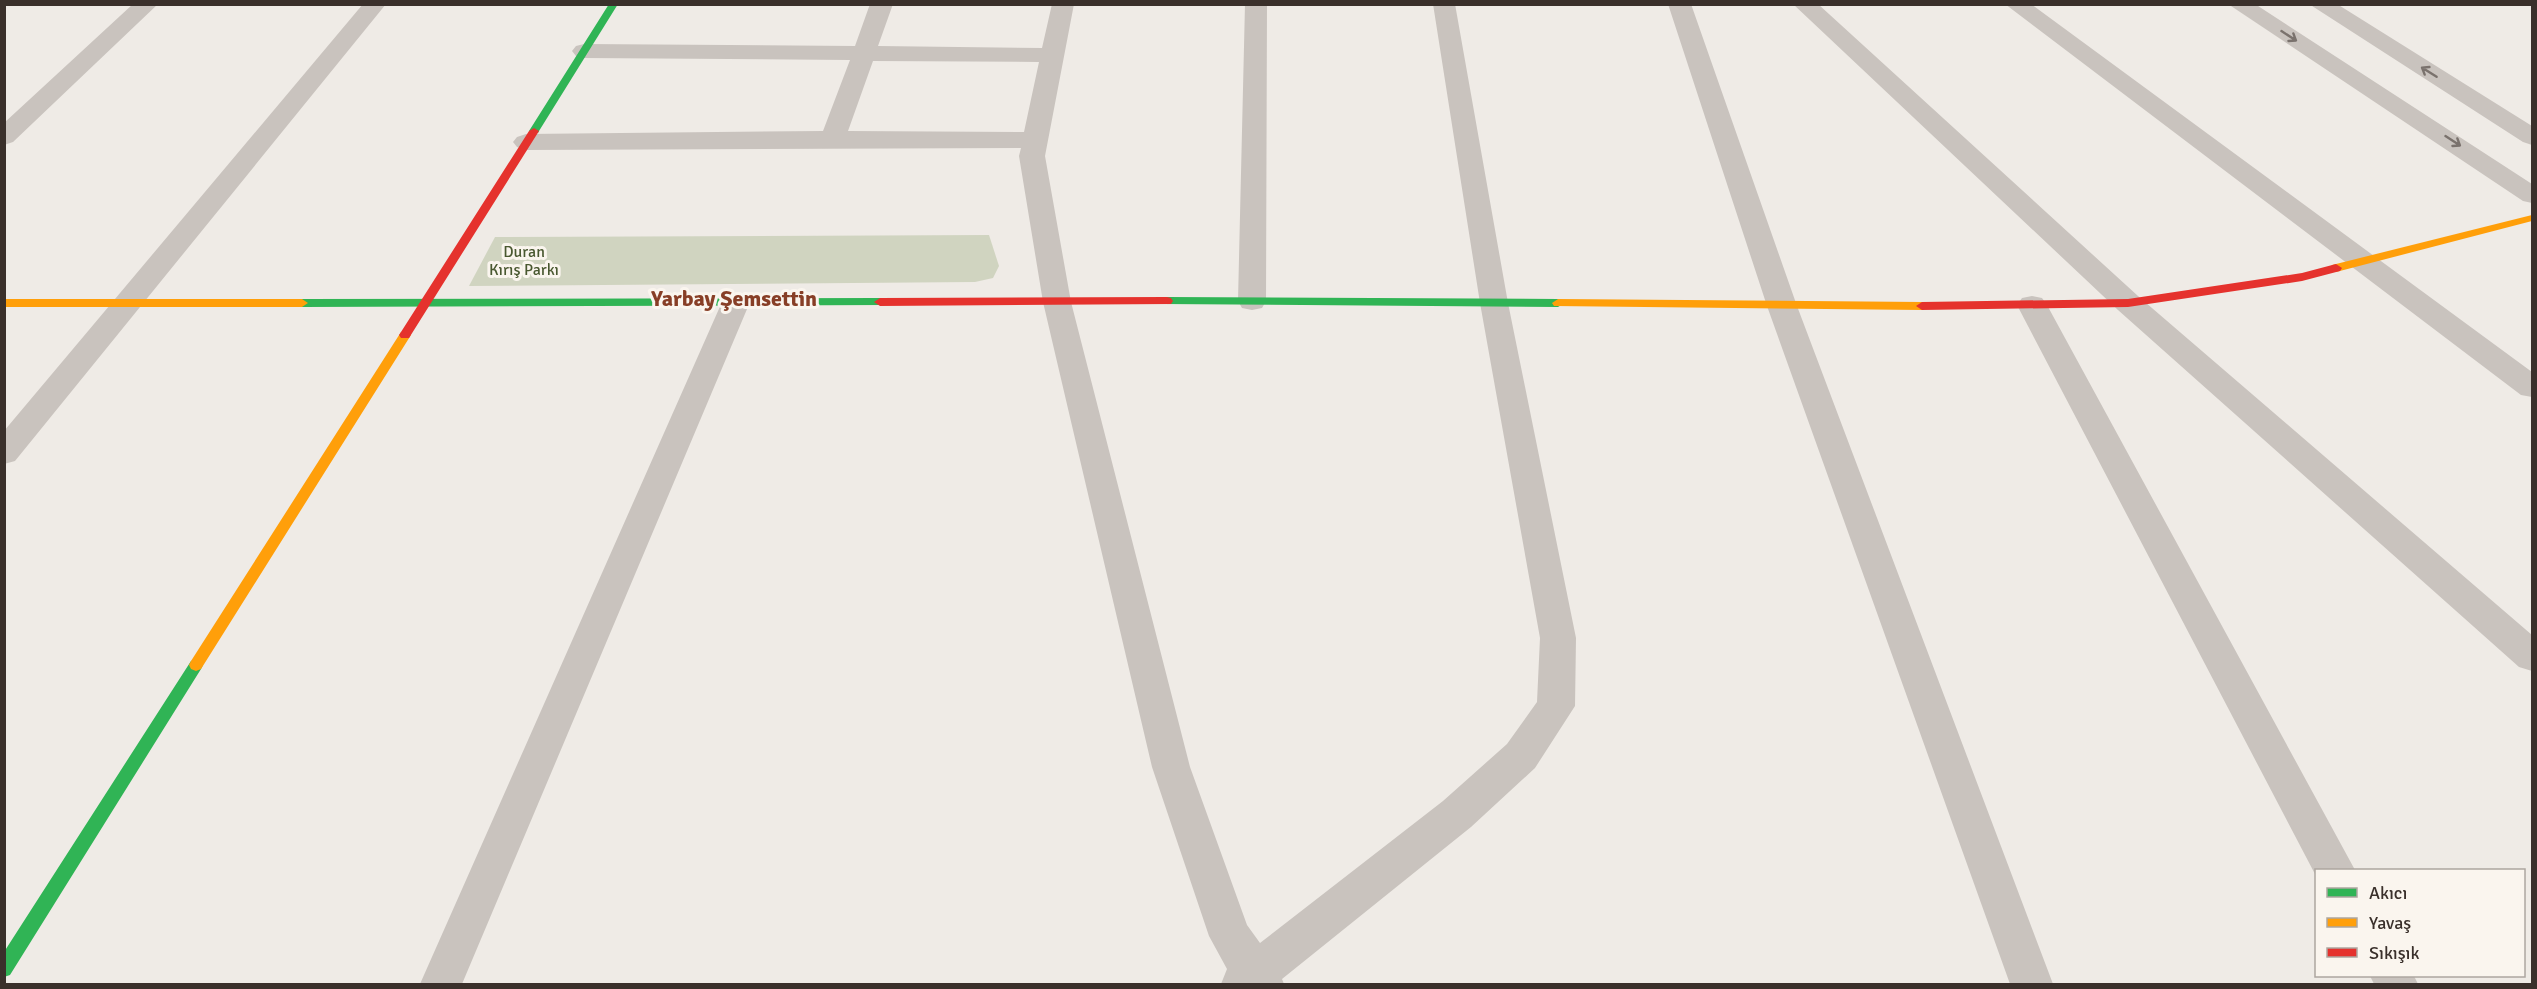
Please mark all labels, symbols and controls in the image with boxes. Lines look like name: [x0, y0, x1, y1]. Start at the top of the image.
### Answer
one-way arrow: [2280, 30, 2297, 42]
one-way arrow: [2421, 66, 2438, 78]
one-way arrow: [2444, 136, 2461, 148]
park label: Duran Kırış Parkı: [489, 242, 559, 280]
district label: Yarbay Şemsettin: [650, 285, 817, 312]
legend: [2315, 869, 2525, 977]
text: Akıcı: [2369, 882, 2407, 904]
text: Yavaş: [2369, 912, 2411, 934]
text: Sıkışık: [2369, 942, 2419, 964]

